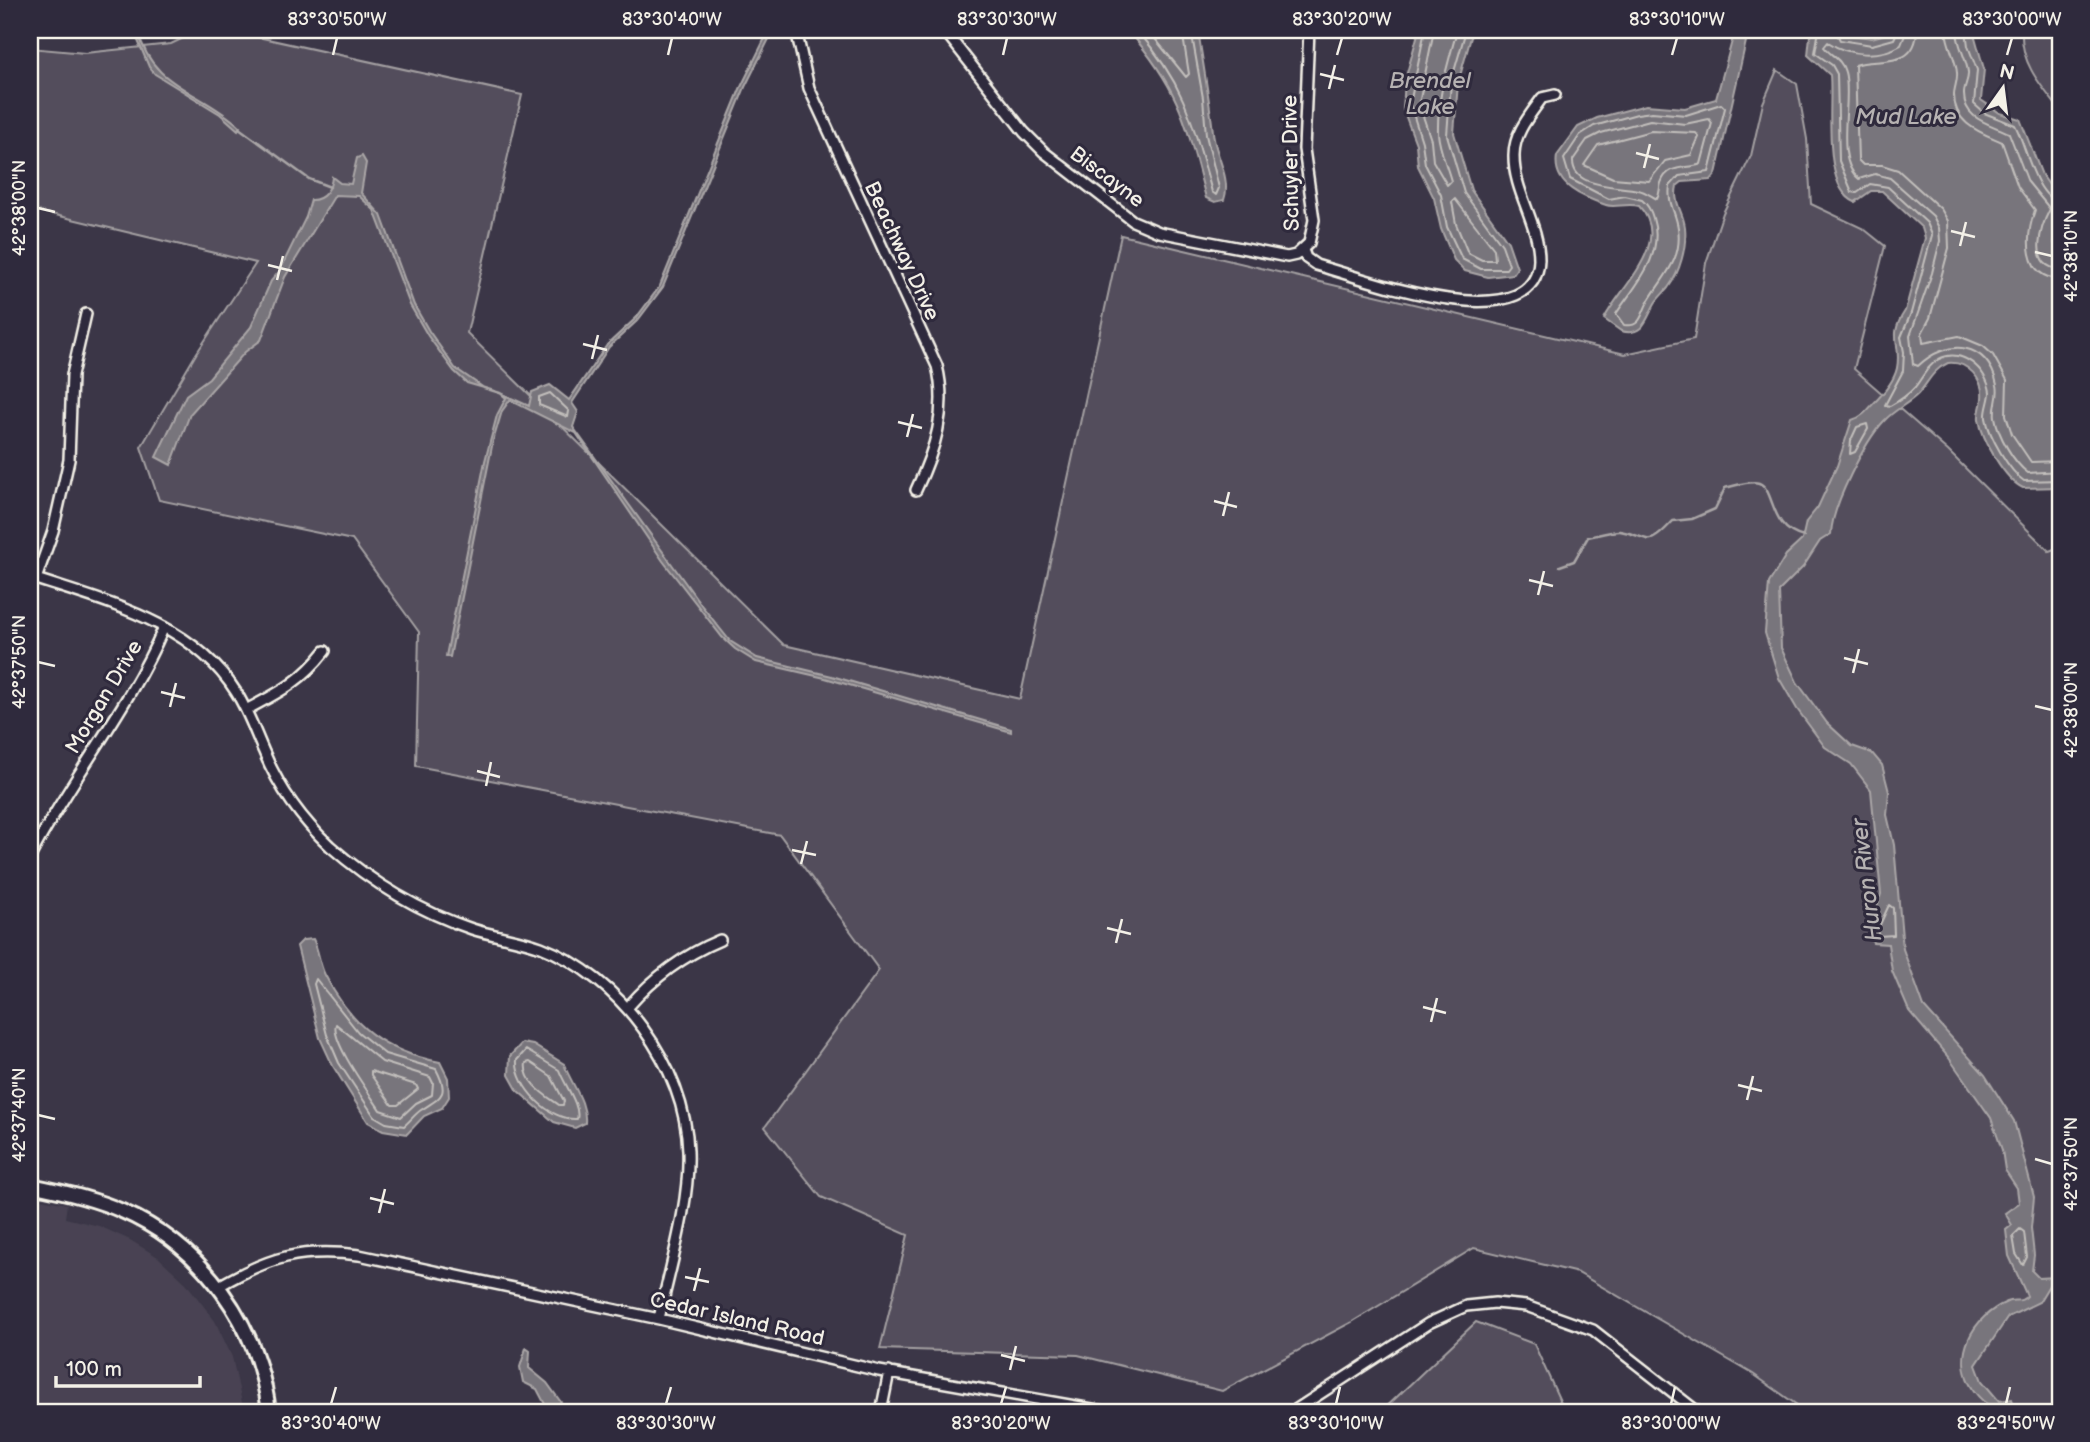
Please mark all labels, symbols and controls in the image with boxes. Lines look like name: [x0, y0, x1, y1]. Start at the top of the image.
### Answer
text: 83°30'50"W: [287, 9, 387, 30]
text: 83°30'40"W: [622, 9, 723, 30]
text: 83°30'30"W: [957, 9, 1058, 30]
text: 83°30'20"W: [1292, 9, 1392, 30]
text: 83°30'10"W: [1629, 9, 1726, 30]
text: 83°30'00"W: [1962, 9, 2062, 30]
north arrow: [1968, 52, 2038, 122]
text: N: [1997, 60, 2016, 86]
water label: Brendel Lake: [1389, 67, 1472, 121]
street label: Schuyler Drive: [1277, 95, 1305, 231]
water label: Mud Lake: [1855, 103, 1957, 131]
street label: Biscayne: [1065, 141, 1149, 213]
text: 42°38'00"N: [9, 160, 30, 256]
street label: Beachway Drive: [859, 178, 945, 324]
text: 42°38'10"N: [2061, 210, 2082, 302]
text: 42°37'50"N: [9, 615, 30, 709]
street label: Morgan Drive: [60, 636, 148, 758]
text: 42°38'00"N: [2061, 662, 2082, 758]
water label: Huron River: [1845, 815, 1888, 943]
text: 42°37'40"N: [9, 1067, 30, 1163]
text: 42°37'50"N: [2061, 1117, 2082, 1211]
street label: Cedar Island Road: [647, 1287, 827, 1351]
scale bar: [56, 1344, 200, 1388]
text: 100 m: [66, 1357, 122, 1382]
text: 83°30'40"W: [281, 1413, 382, 1434]
text: 83°30'30"W: [616, 1413, 717, 1434]
text: 83°30'20"W: [951, 1413, 1051, 1434]
text: 83°30'10"W: [1288, 1413, 1385, 1434]
text: 83°30'00"W: [1621, 1413, 1721, 1434]
text: 83°29'50"W: [1957, 1413, 2056, 1434]

